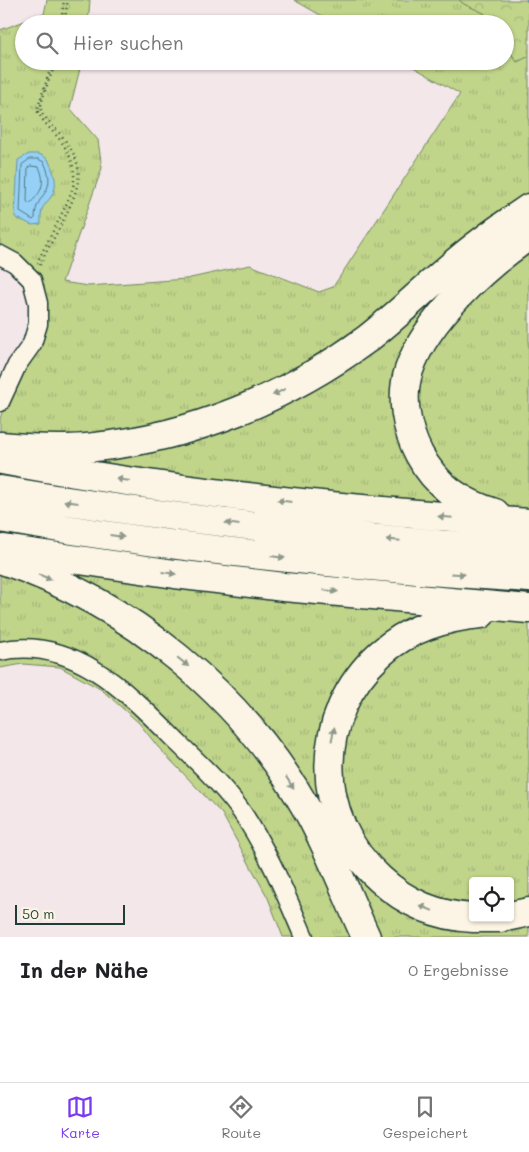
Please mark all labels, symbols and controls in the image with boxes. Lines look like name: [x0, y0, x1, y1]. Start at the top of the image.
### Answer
search box: [15, 15, 514, 70]
icon: search: [33, 29, 61, 57]
text: Hier suchen: [73, 30, 184, 55]
one-way arrow: [272, 387, 286, 396]
one-way arrow: [114, 476, 130, 484]
one-way arrow: [62, 497, 78, 505]
one-way arrow: [275, 497, 291, 505]
one-way arrow: [437, 513, 453, 521]
one-way arrow: [223, 520, 239, 528]
one-way arrow: [110, 533, 126, 541]
one-way arrow: [385, 536, 401, 544]
one-way arrow: [271, 553, 287, 561]
one-way arrow: [162, 570, 178, 578]
one-way arrow: [450, 570, 466, 578]
one-way arrow: [38, 573, 53, 581]
one-way arrow: [323, 587, 339, 595]
one-way arrow: [176, 656, 189, 667]
one-way arrow: [329, 726, 337, 741]
one-way arrow: [285, 777, 294, 790]
map controls: [469, 877, 514, 922]
button: locate: [469, 877, 514, 922]
scale bar: [15, 902, 125, 925]
text: 50 m: [22, 904, 54, 923]
one-way arrow: [418, 904, 433, 911]
text: In der Nähe: [20, 956, 148, 983]
text: 0 Ergebnisse: [408, 959, 509, 980]
tab: Karte: [61, 1093, 100, 1142]
tab: Route: [221, 1093, 261, 1142]
tab: Gespeichert: [383, 1093, 468, 1142]

